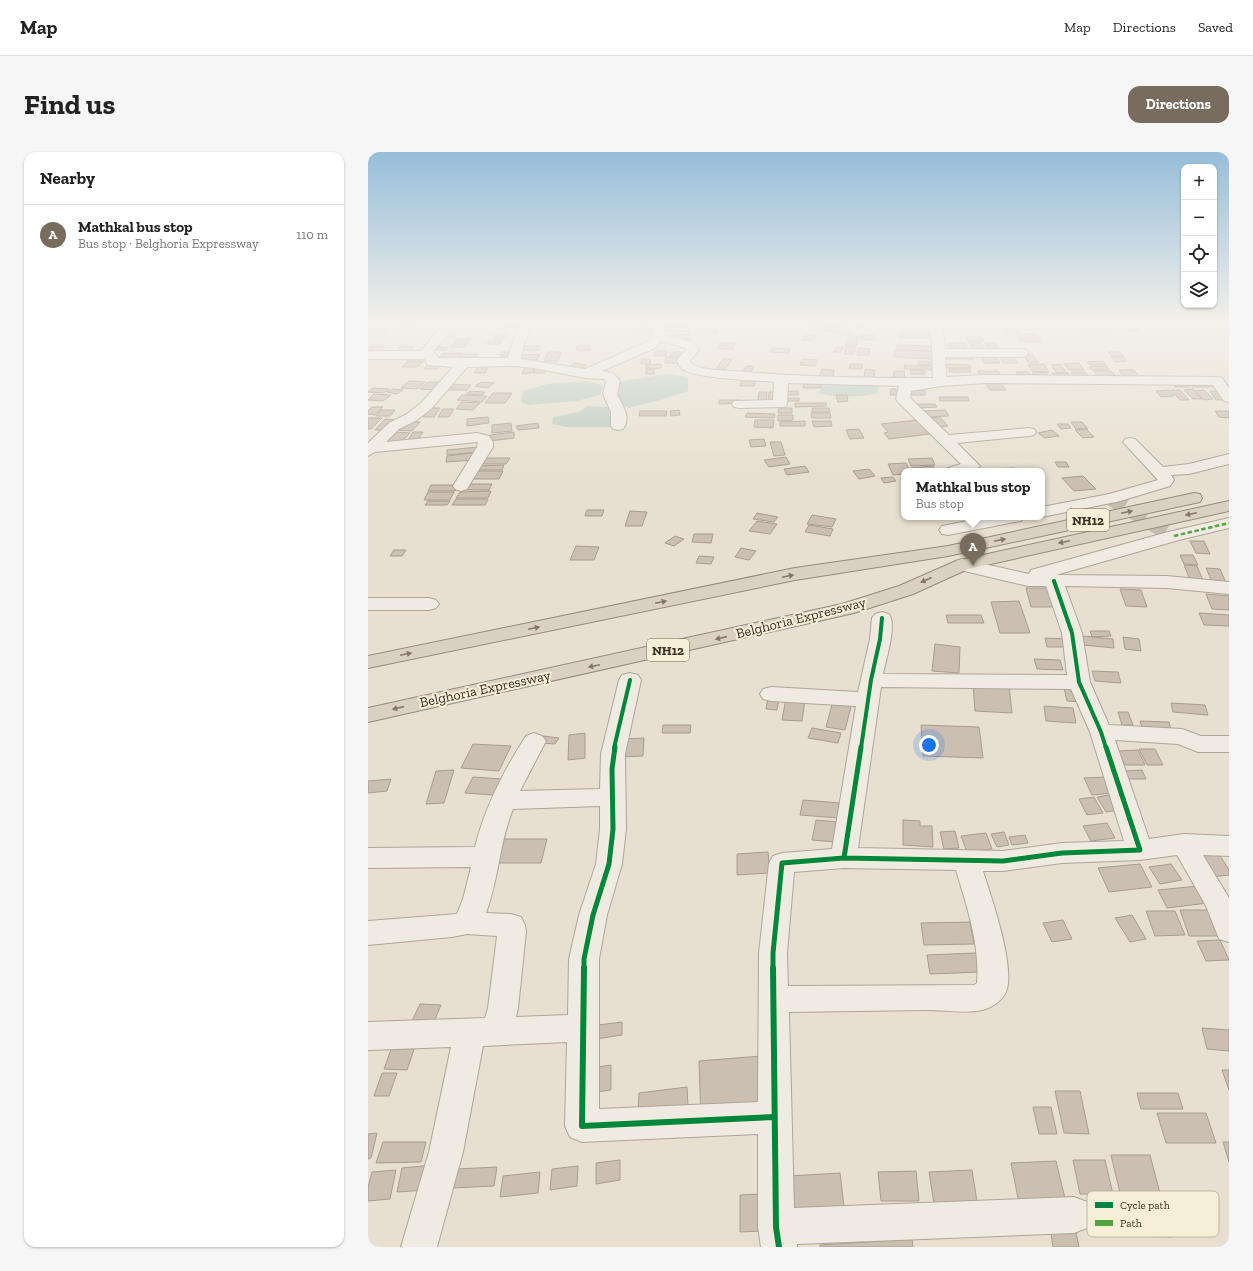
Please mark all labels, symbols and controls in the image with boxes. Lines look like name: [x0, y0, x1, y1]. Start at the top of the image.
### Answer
text: Map: [20, 16, 57, 39]
text: Map: [1064, 19, 1091, 36]
text: Directions: [1113, 19, 1176, 36]
text: Saved: [1198, 19, 1233, 36]
button: Directions: [1128, 86, 1229, 123]
text: Find us: [24, 88, 115, 121]
map controls: [1181, 164, 1217, 308]
button: +: [1181, 164, 1217, 200]
text: Nearby: [40, 168, 95, 188]
button: −: [1181, 200, 1217, 236]
text: Mathkal bus stop: [78, 218, 193, 236]
text: A: [49, 227, 57, 242]
text: 110 m: [296, 227, 328, 242]
text: Bus stop · Belghoria Expressway: [78, 236, 259, 251]
button: locate: [1181, 236, 1217, 272]
button: layers: [1181, 272, 1217, 308]
popup: [901, 468, 1045, 520]
text: Mathkal bus stop: [916, 478, 1030, 496]
text: Bus stop: [916, 496, 964, 511]
road number: NH12: [1067, 509, 1109, 531]
one-way arrow: [1121, 509, 1133, 515]
one-way arrow: [1185, 512, 1197, 518]
pin: A: [960, 533, 986, 566]
one-way arrow: [994, 536, 1006, 542]
one-way arrow: [1058, 540, 1070, 546]
one-way arrow: [782, 572, 794, 578]
one-way arrow: [920, 578, 932, 584]
street label: Belghoria Expressway: [734, 593, 869, 642]
one-way arrow: [655, 598, 667, 604]
one-way arrow: [527, 625, 540, 631]
one-way arrow: [715, 635, 727, 641]
road number: NH12: [647, 639, 689, 661]
one-way arrow: [400, 651, 412, 657]
one-way arrow: [588, 663, 600, 669]
street label: Belghoria Expressway: [418, 667, 553, 711]
one-way arrow: [392, 706, 405, 712]
your location: [919, 735, 939, 755]
legend: [1087, 1191, 1219, 1237]
text: Cycle path: [1120, 1199, 1171, 1212]
text: Path: [1120, 1217, 1143, 1230]

